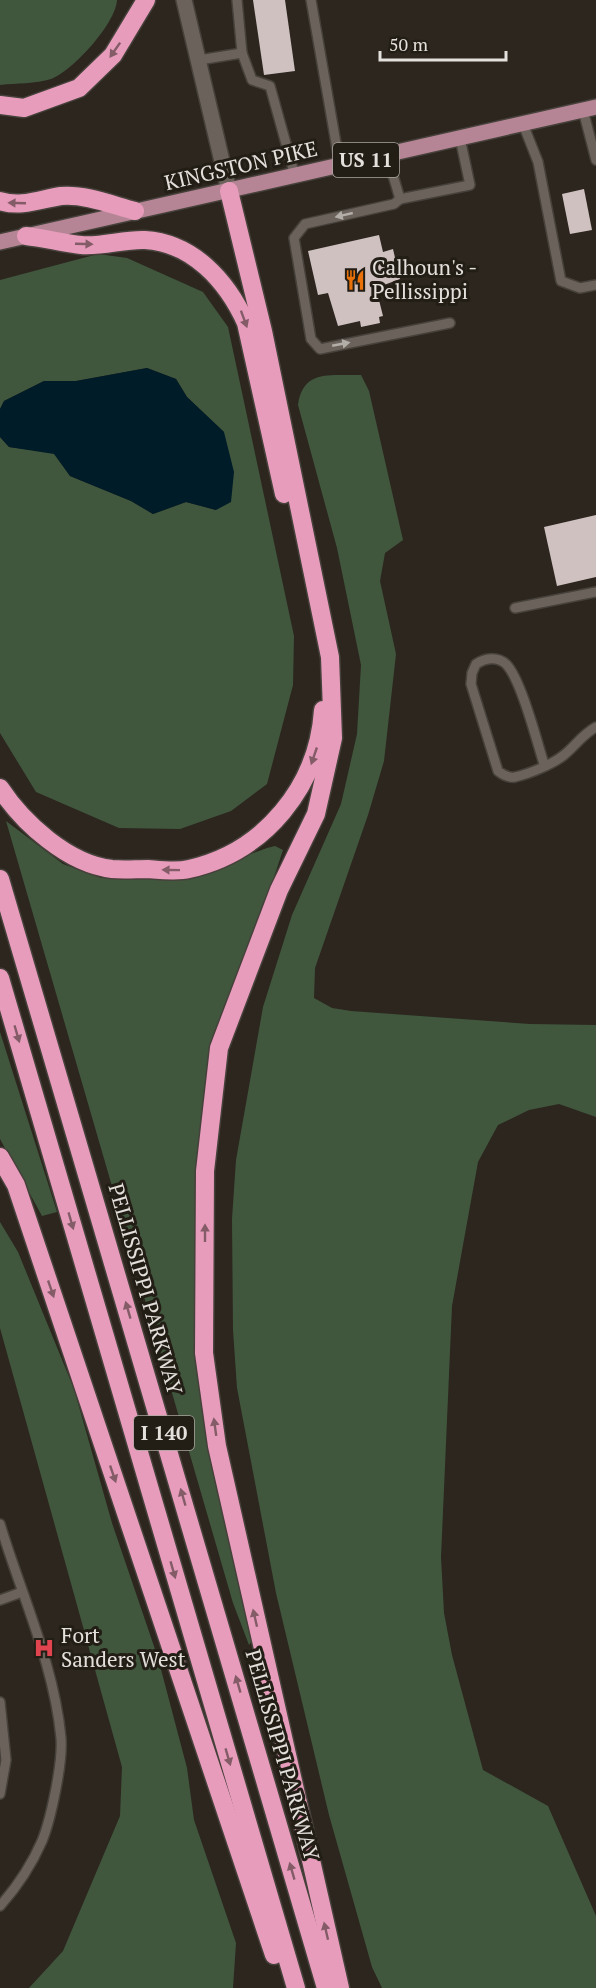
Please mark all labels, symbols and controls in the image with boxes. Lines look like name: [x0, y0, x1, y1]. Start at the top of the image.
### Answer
scale bar: [380, 24, 506, 62]
text: 50 m: [389, 32, 429, 56]
one-way arrow: [109, 41, 121, 57]
street label: KINGSTON PIKE: [162, 134, 320, 196]
road number: US 11: [333, 143, 399, 177]
one-way arrow: [7, 198, 26, 207]
one-way arrow: [334, 211, 353, 220]
one-way arrow: [75, 239, 94, 248]
place label: Calhoun's - Pellissippi: [372, 253, 477, 305]
restaurant icon: Calhoun's - Pellissippi: [343, 268, 367, 292]
one-way arrow: [239, 311, 249, 329]
one-way arrow: [331, 339, 350, 348]
one-way arrow: [308, 747, 318, 765]
one-way arrow: [161, 865, 180, 875]
one-way arrow: [12, 1025, 22, 1043]
street label: PELLISSIPPI PARKWAY: [102, 1180, 190, 1398]
one-way arrow: [67, 1213, 76, 1231]
one-way arrow: [200, 1223, 210, 1242]
one-way arrow: [47, 1281, 56, 1299]
one-way arrow: [123, 1301, 132, 1319]
road number: I 140: [134, 1416, 194, 1450]
one-way arrow: [210, 1418, 219, 1437]
one-way arrow: [109, 1465, 118, 1483]
one-way arrow: [178, 1488, 187, 1506]
one-way arrow: [169, 1561, 178, 1579]
one-way arrow: [250, 1608, 259, 1627]
place label: Fort Sanders West: [61, 1621, 186, 1673]
hospital icon: Fort Sanders West: [32, 1636, 56, 1660]
street label: PELLISSIPPI PARKWAY: [239, 1646, 327, 1864]
one-way arrow: [233, 1675, 242, 1693]
one-way arrow: [224, 1748, 233, 1766]
one-way arrow: [287, 1862, 296, 1880]
one-way arrow: [321, 1922, 331, 1940]

